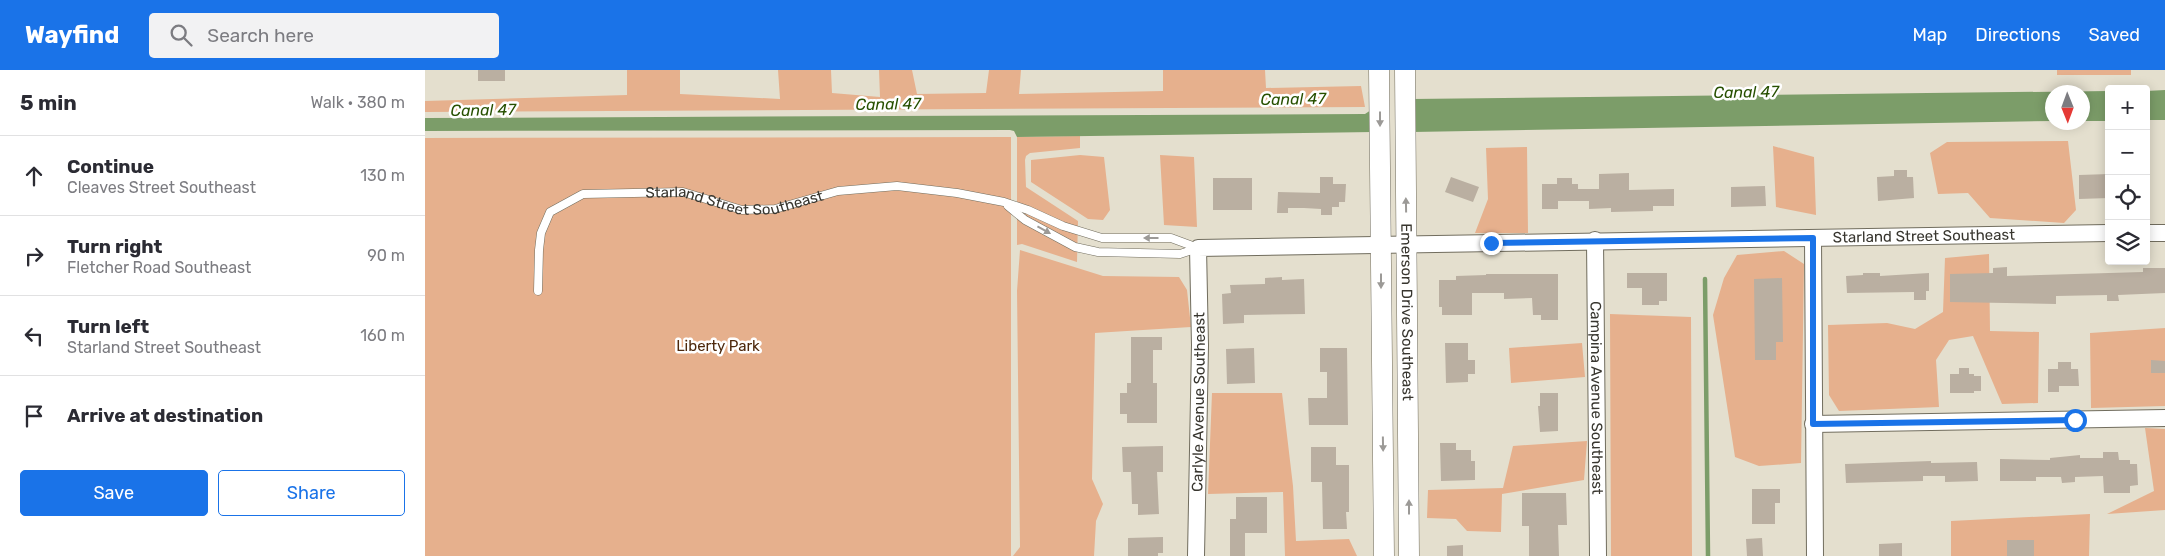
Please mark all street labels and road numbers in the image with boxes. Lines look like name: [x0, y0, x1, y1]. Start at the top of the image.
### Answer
street label: Starland Street Southeast: [645, 183, 825, 219]
street label: Emerson Drive Southeast: [1397, 223, 1417, 401]
street label: Starland Street Southeast: [1833, 226, 2015, 247]
street label: Campina Avenue Southeast: [1587, 301, 1606, 495]
street label: Carlyle Avenue Southeast: [1188, 312, 1209, 492]

